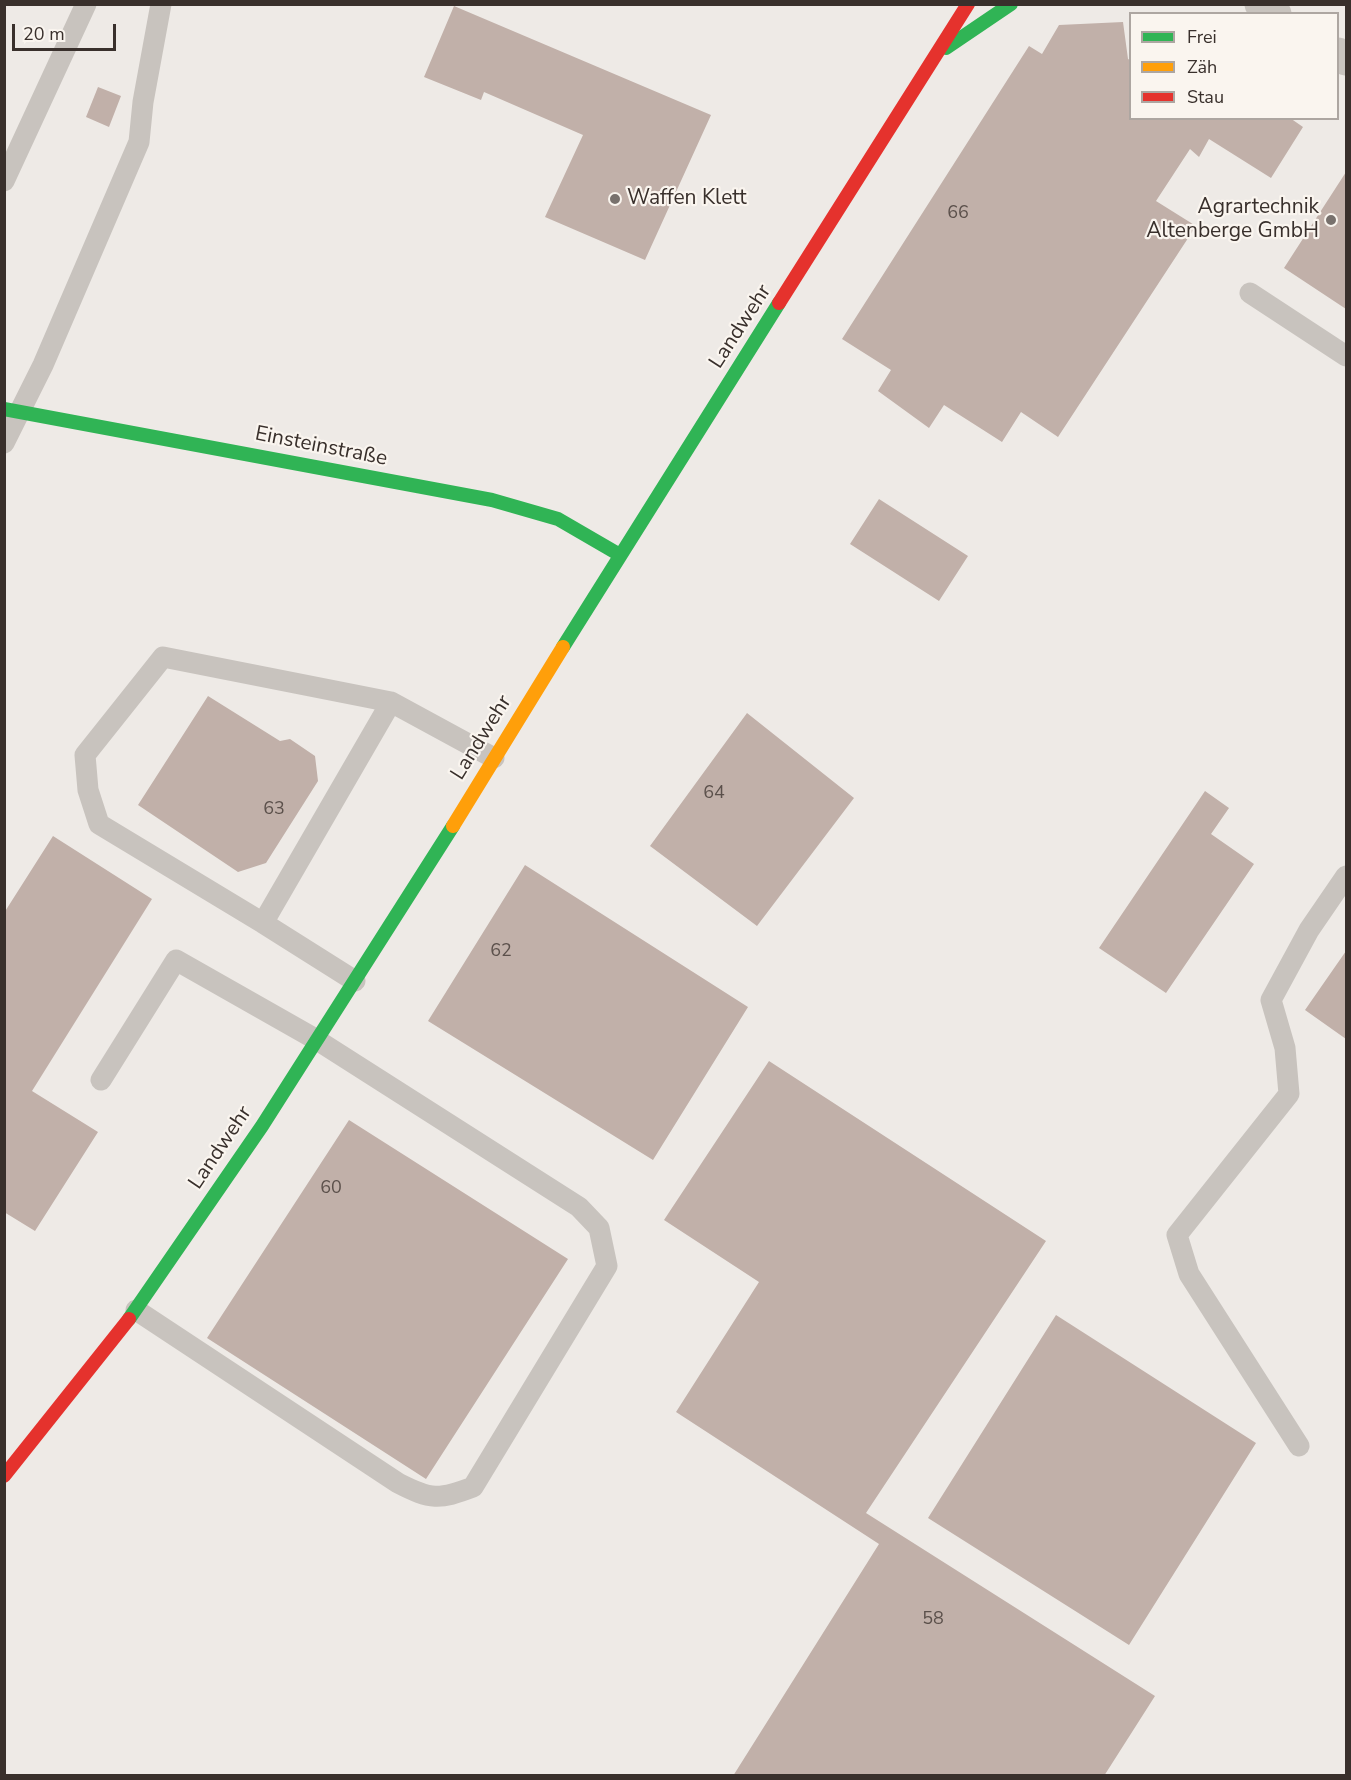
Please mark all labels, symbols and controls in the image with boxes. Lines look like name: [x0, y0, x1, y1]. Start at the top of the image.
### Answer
scale bar: [15, 12, 118, 50]
legend: [1129, 12, 1339, 120]
text: 20 m: [23, 22, 65, 46]
text: Frei: [1187, 25, 1217, 49]
text: Zäh: [1187, 55, 1217, 79]
text: Stau: [1187, 85, 1224, 109]
place label: Waffen Klett: [627, 186, 747, 212]
marker: Waffen Klett: [608, 192, 622, 206]
place label: Agrartechnik Altenberge GmbH: [1146, 195, 1319, 245]
house number: 66: [947, 203, 969, 225]
marker: Agrartechnik Altenberge GmbH: [1324, 213, 1338, 227]
street label: Landwehr: [705, 280, 777, 374]
street label: Einsteinstraße: [253, 422, 389, 472]
street label: Landwehr: [446, 691, 518, 785]
house number: 64: [703, 783, 725, 805]
house number: 63: [263, 799, 285, 821]
house number: 62: [490, 941, 512, 963]
street label: Landwehr: [184, 1102, 258, 1194]
house number: 60: [320, 1178, 342, 1200]
house number: 58: [922, 1609, 944, 1631]

